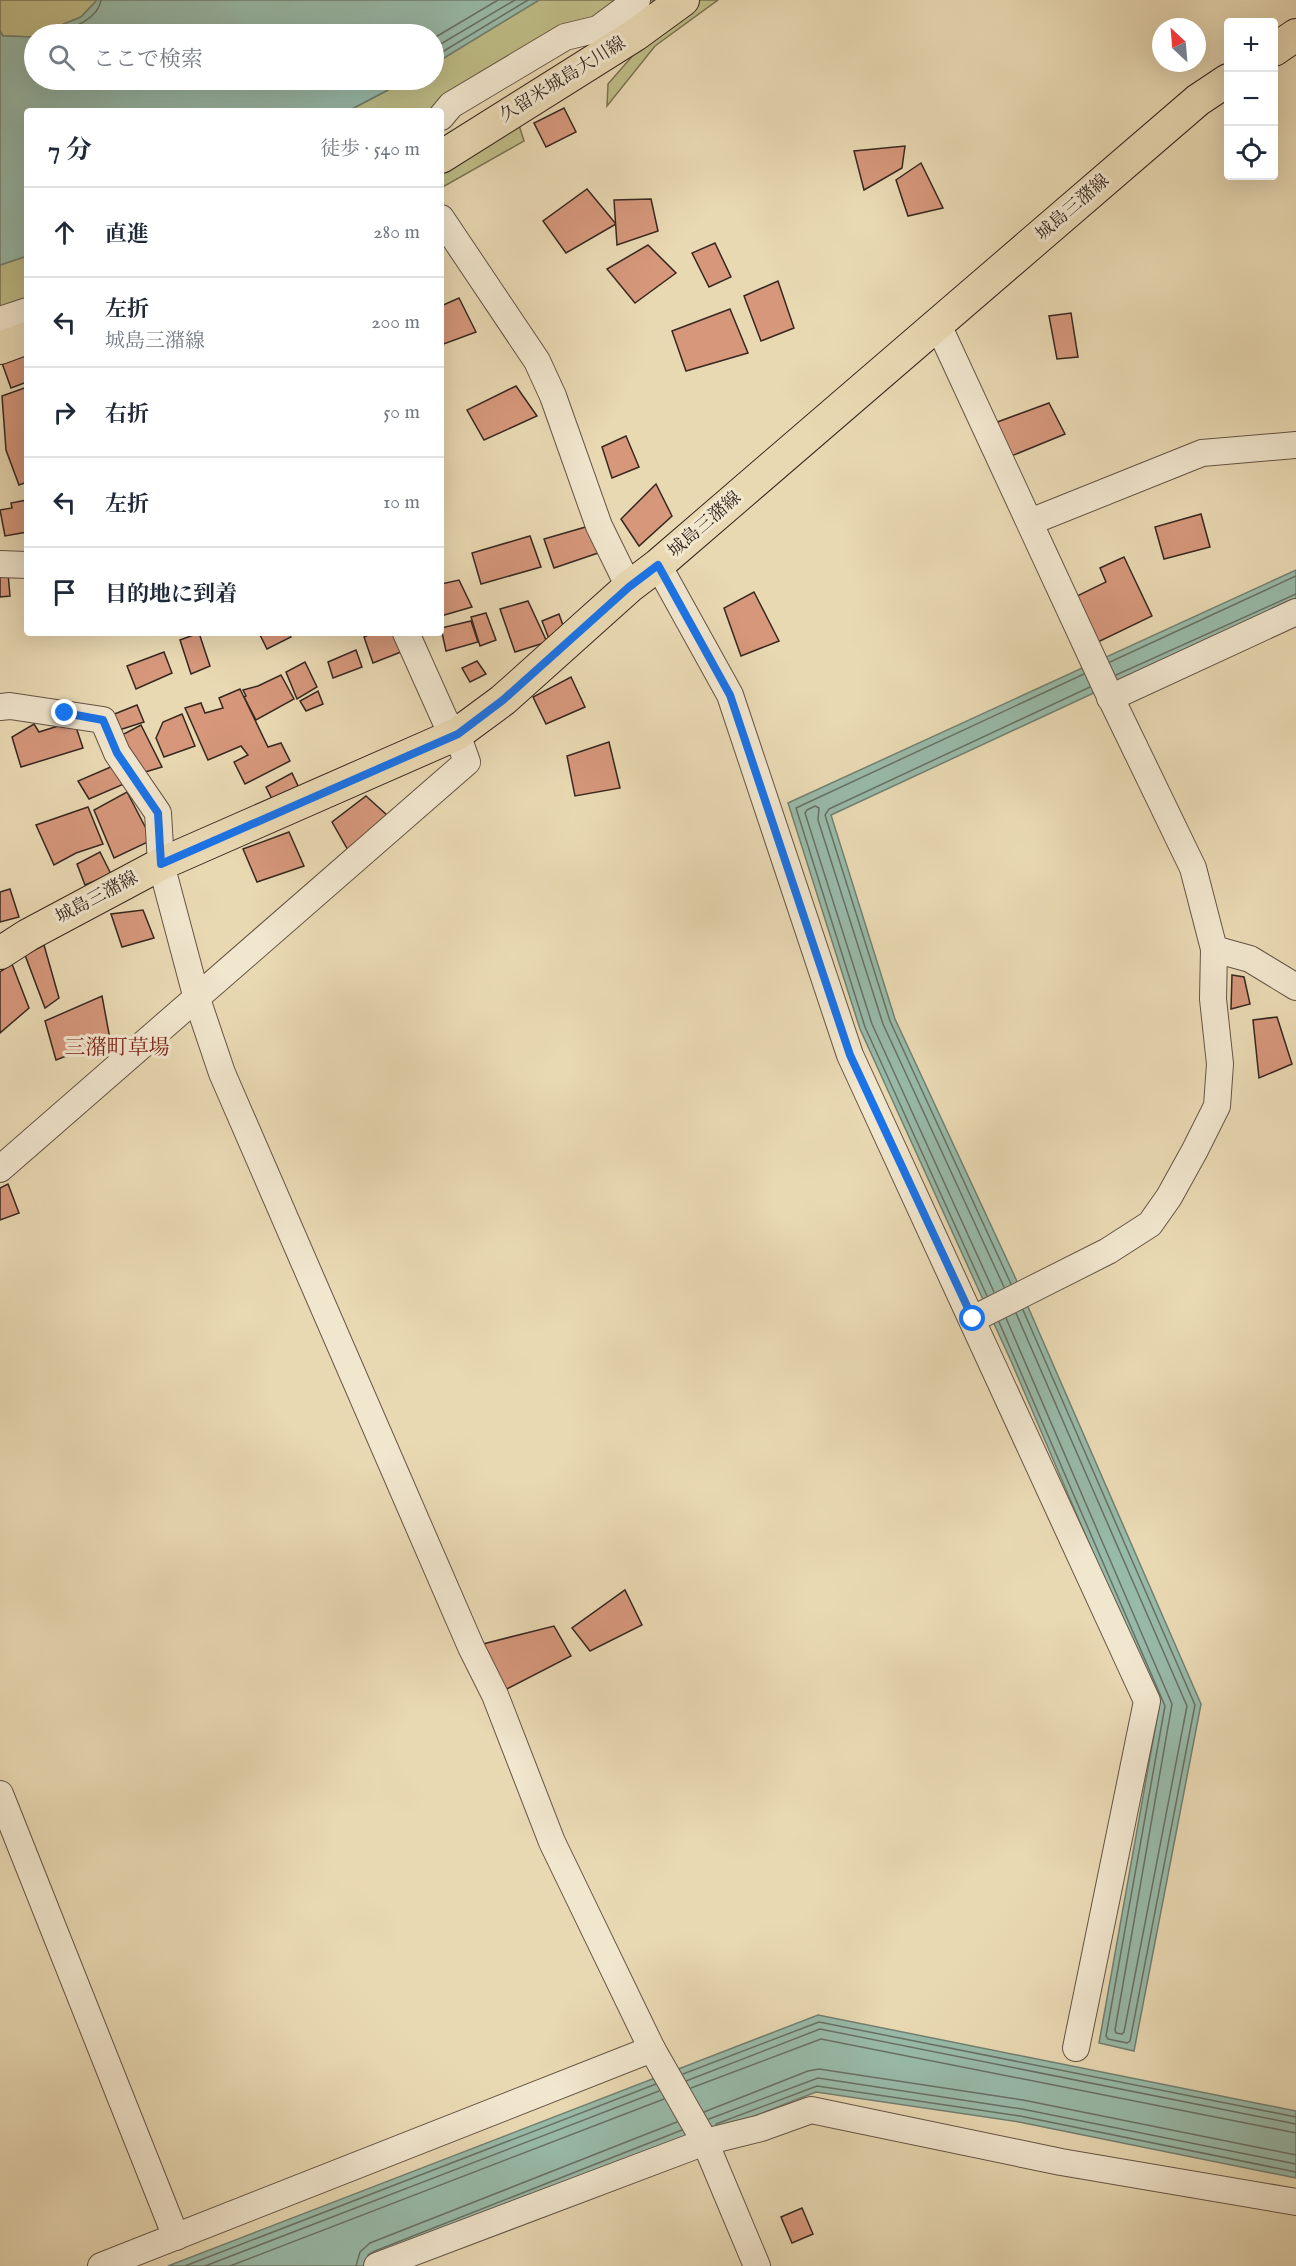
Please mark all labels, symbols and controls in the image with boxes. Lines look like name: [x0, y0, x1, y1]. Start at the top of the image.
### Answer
north arrow: [1152, 18, 1206, 72]
map controls: [1224, 18, 1278, 180]
button: +: [1224, 18, 1278, 72]
search box: [24, 24, 444, 90]
street label: 久留米城島大川線: [496, 32, 630, 128]
icon: search: [45, 41, 78, 74]
text: ここで検索: [93, 46, 203, 74]
button: −: [1224, 72, 1278, 126]
button: locate: [1224, 126, 1278, 180]
text: 7 分: [48, 134, 92, 167]
text: 徒歩 · 540 m: [320, 137, 420, 162]
street label: 城島三潴線: [1031, 170, 1115, 246]
icon: ahead: [48, 216, 81, 249]
text: 280 m: [373, 220, 420, 245]
text: 直進: [105, 221, 149, 249]
text: 左折: [105, 296, 149, 324]
icon: left: [48, 306, 81, 339]
text: 200 m: [371, 310, 420, 335]
text: 城島三潴線: [105, 329, 205, 354]
icon: right: [48, 396, 81, 429]
text: 50 m: [383, 400, 420, 425]
text: 右折: [105, 401, 149, 429]
icon: left: [48, 486, 81, 519]
street label: 城島三潴線: [663, 487, 747, 563]
text: 10 m: [383, 490, 420, 515]
text: 左折: [105, 491, 149, 519]
icon: arrive: [48, 576, 81, 609]
text: 目的地に到着: [105, 581, 237, 609]
route end: [51, 699, 77, 725]
street label: 城島三潴線: [52, 867, 142, 929]
district label: 三潴町草場: [65, 1035, 170, 1062]
route start: [959, 1305, 985, 1331]

